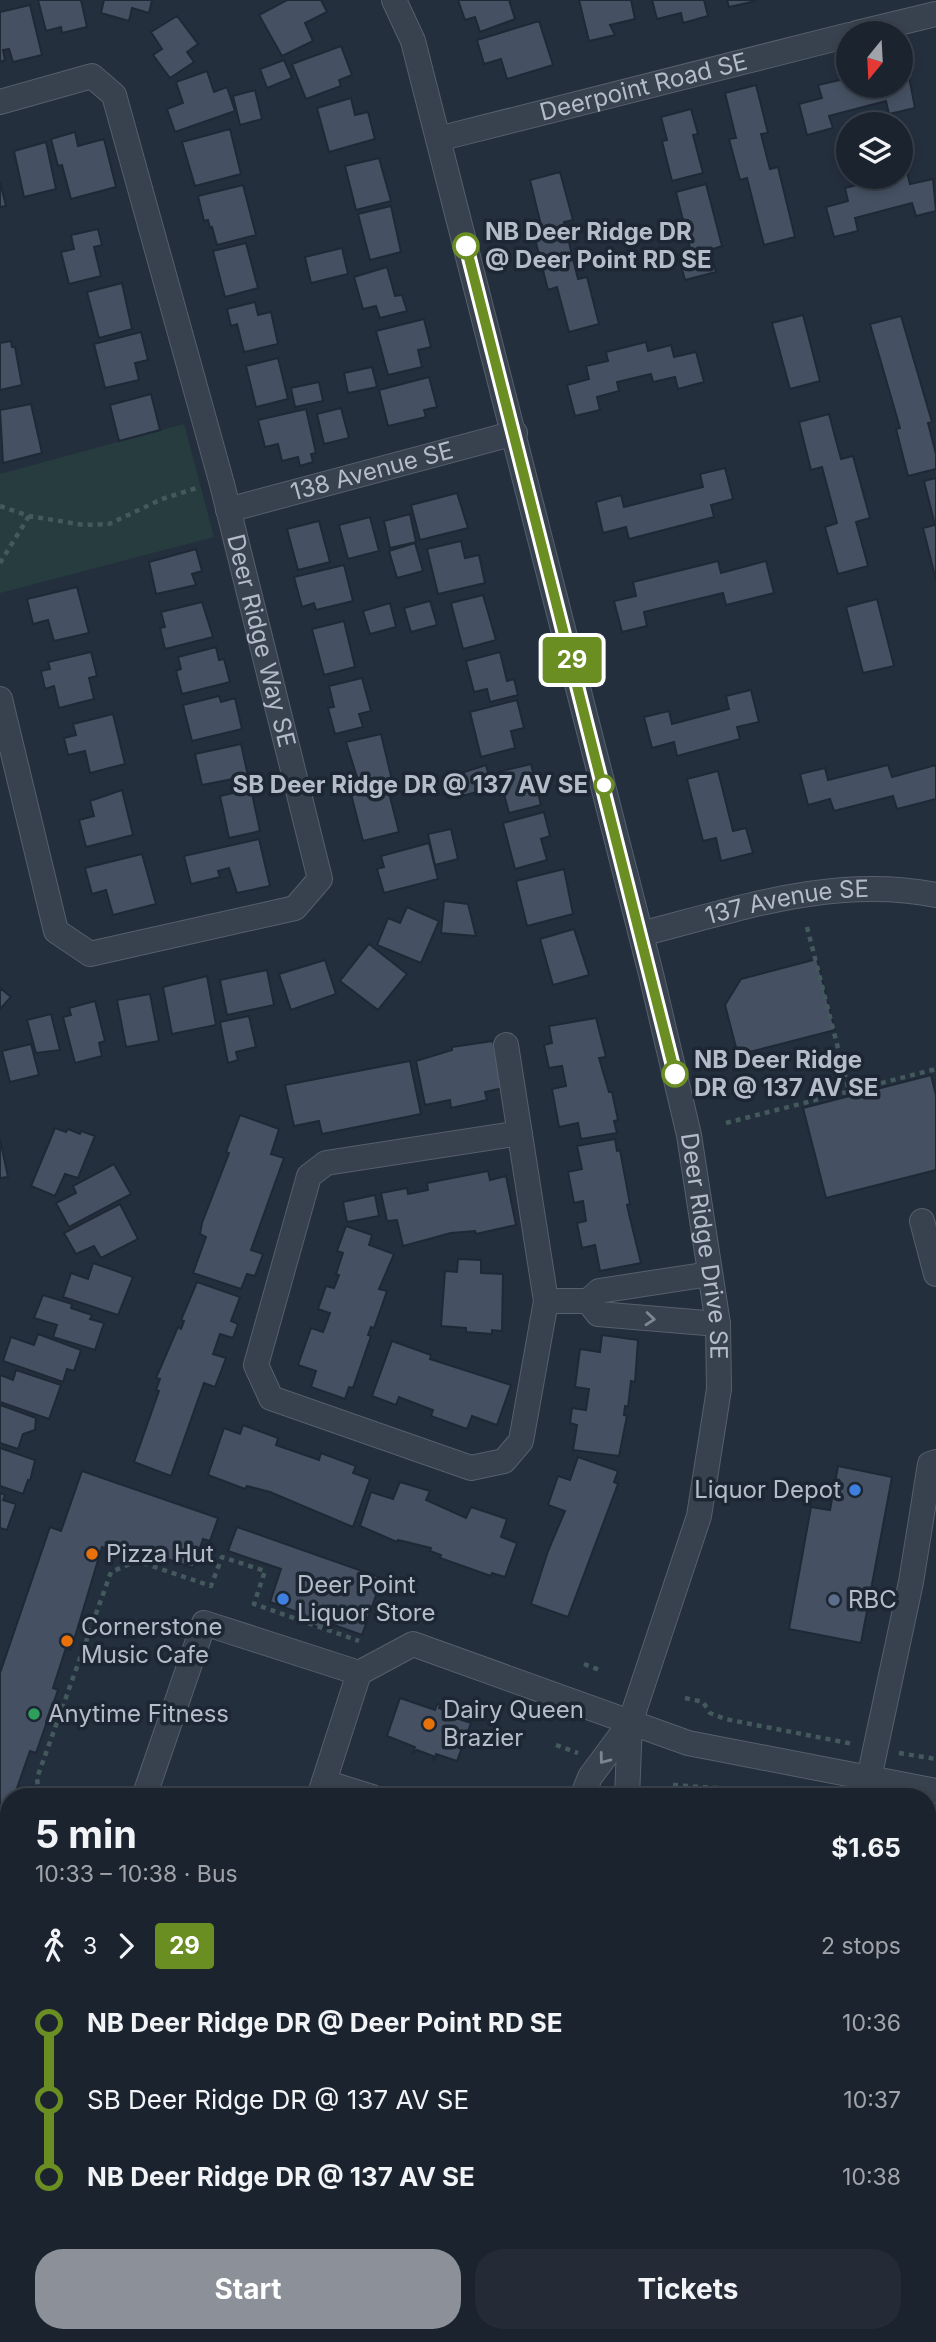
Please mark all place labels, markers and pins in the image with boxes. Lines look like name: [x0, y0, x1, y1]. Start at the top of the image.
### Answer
place label: NB Deer Ridge DR @ Deer Point RD SE: [485, 217, 712, 274]
marker: NB Deer Ridge DR @ Deer Point RD SE: [453, 233, 479, 259]
place label: SB Deer Ridge DR @ 137 AV SE: [233, 770, 588, 799]
marker: SB Deer Ridge DR @ 137 AV SE: [594, 775, 614, 795]
place label: NB Deer Ridge DR @ 137 AV SE: [694, 1045, 878, 1102]
marker: NB Deer Ridge DR @ 137 AV SE: [662, 1061, 688, 1087]
place label: Liquor Depot: [694, 1475, 841, 1504]
marker: Liquor Depot: [847, 1482, 863, 1498]
place label: Pizza Hut: [106, 1539, 214, 1568]
marker: Pizza Hut: [84, 1546, 100, 1562]
place label: Deer Point Liquor Store: [297, 1570, 435, 1627]
place label: RBC: [848, 1585, 897, 1614]
marker: Deer Point Liquor Store: [275, 1591, 291, 1607]
marker: RBC: [826, 1592, 842, 1608]
place label: Cornerstone Music Cafe: [81, 1612, 222, 1669]
marker: Cornerstone Music Cafe: [59, 1633, 75, 1649]
place label: Dairy Queen Brazier: [443, 1695, 584, 1752]
place label: Anytime Fitness: [48, 1699, 229, 1728]
marker: Anytime Fitness: [26, 1706, 42, 1722]
marker: Dairy Queen Brazier: [421, 1716, 437, 1732]

